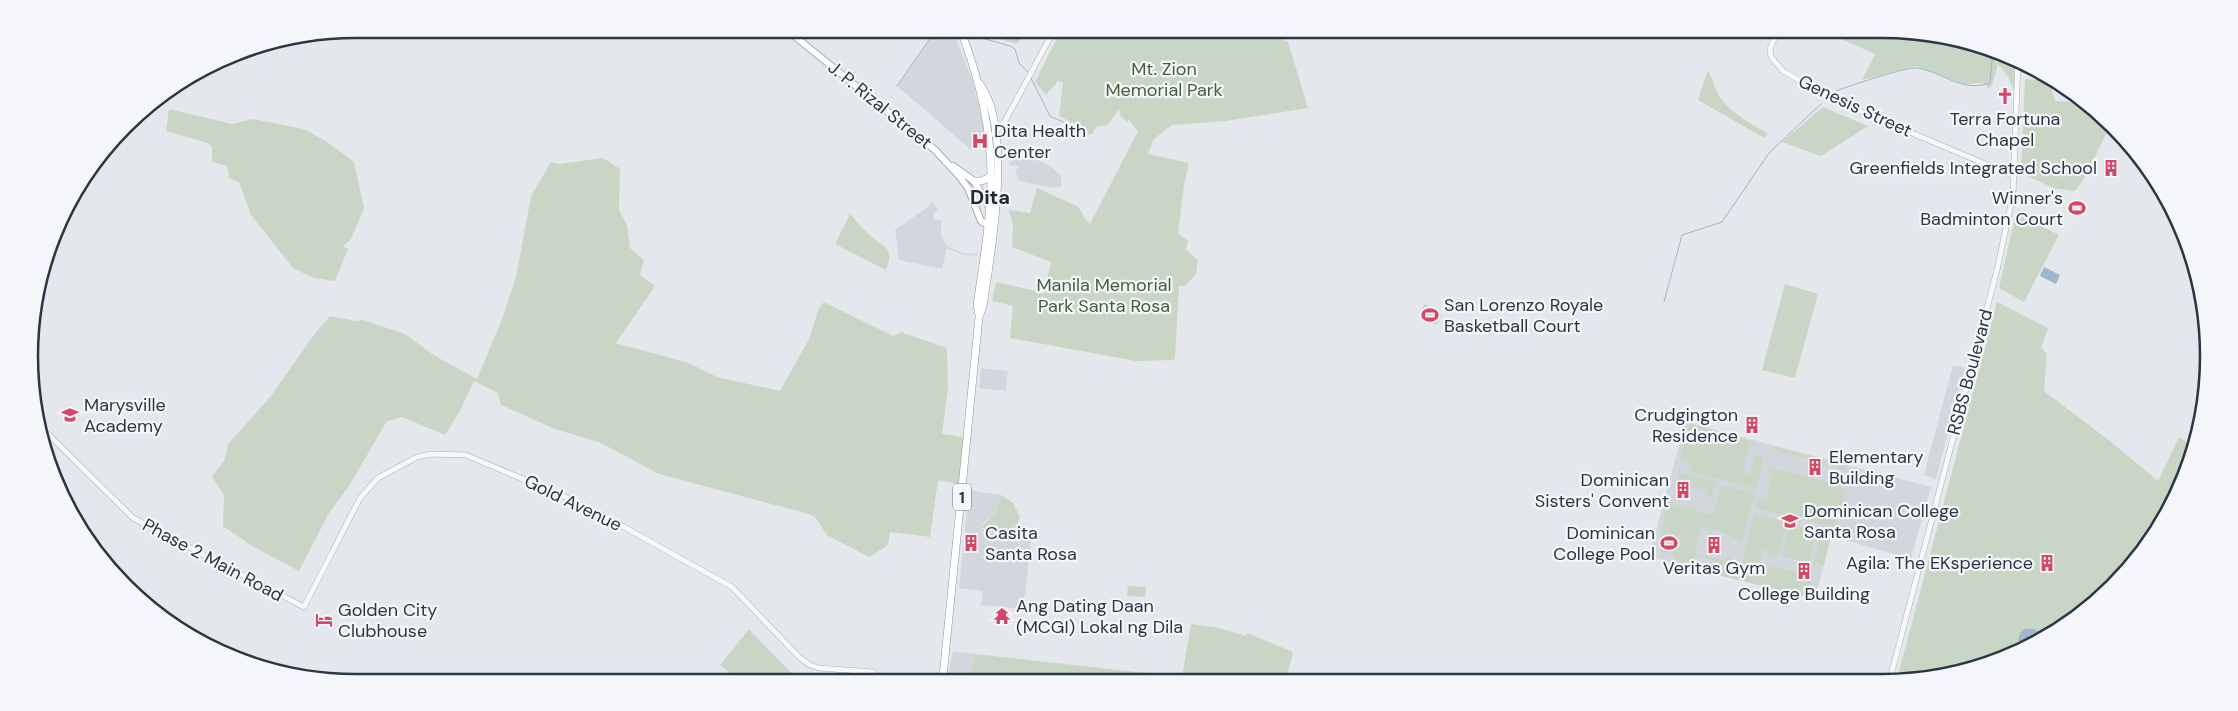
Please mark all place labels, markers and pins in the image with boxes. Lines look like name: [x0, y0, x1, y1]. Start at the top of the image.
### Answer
church icon: Terra Fortuna Chapel: [1995, 86, 2015, 106]
place label: Terra Fortuna Chapel: [1950, 107, 2060, 152]
place label: Dita Health Center: [994, 119, 1086, 164]
hospital icon: Dita Health Center: [970, 131, 990, 151]
place label: Greenfields Integrated School: [1849, 156, 2097, 180]
building icon: Greenfields Integrated School: [2101, 158, 2121, 178]
place label: Winner's Badminton Court: [1920, 186, 2063, 231]
sports icon: Winner's Badminton Court: [2067, 198, 2087, 218]
place label: San Lorenzo Royale Basketball Court: [1444, 293, 1603, 338]
sports icon: San Lorenzo Royale Basketball Court: [1420, 305, 1440, 325]
place label: Marysville Academy: [84, 393, 166, 438]
place label: Crudgington Residence: [1634, 403, 1738, 448]
school or university icon: Marysville Academy: [60, 405, 80, 425]
building icon: Crudgington Residence: [1742, 415, 1762, 435]
place label: Elementary Building: [1829, 445, 1924, 490]
building icon: Elementary Building: [1805, 457, 1825, 477]
place label: Dominican Sisters' Convent: [1535, 468, 1669, 513]
building icon: Dominican Sisters' Convent: [1673, 480, 1693, 500]
place label: Dominican College Santa Rosa: [1804, 499, 1959, 544]
school or university icon: Dominican College Santa Rosa: [1780, 511, 1800, 531]
place label: Casita Santa Rosa: [985, 521, 1077, 566]
place label: Dominican College Pool: [1553, 521, 1655, 566]
building icon: Casita Santa Rosa: [961, 533, 981, 553]
sports icon: Dominican College Pool: [1659, 533, 1679, 553]
building icon: Veritas Gym: [1704, 535, 1724, 555]
place label: Agila: The EKsperience: [1846, 551, 2033, 575]
building icon: Agila: The EKsperience: [2037, 553, 2057, 573]
place label: Veritas Gym: [1663, 556, 1765, 580]
building icon: College Building: [1794, 561, 1814, 581]
place label: College Building: [1738, 582, 1870, 606]
place label: Ang Dating Daan (MCGI) Lokal ng Dila: [1016, 594, 1183, 639]
place label: Golden City Clubhouse: [338, 598, 437, 643]
temple icon: Ang Dating Daan (MCGI) Lokal ng Dila: [992, 606, 1012, 626]
hotel icon: Golden City Clubhouse: [314, 610, 334, 630]

